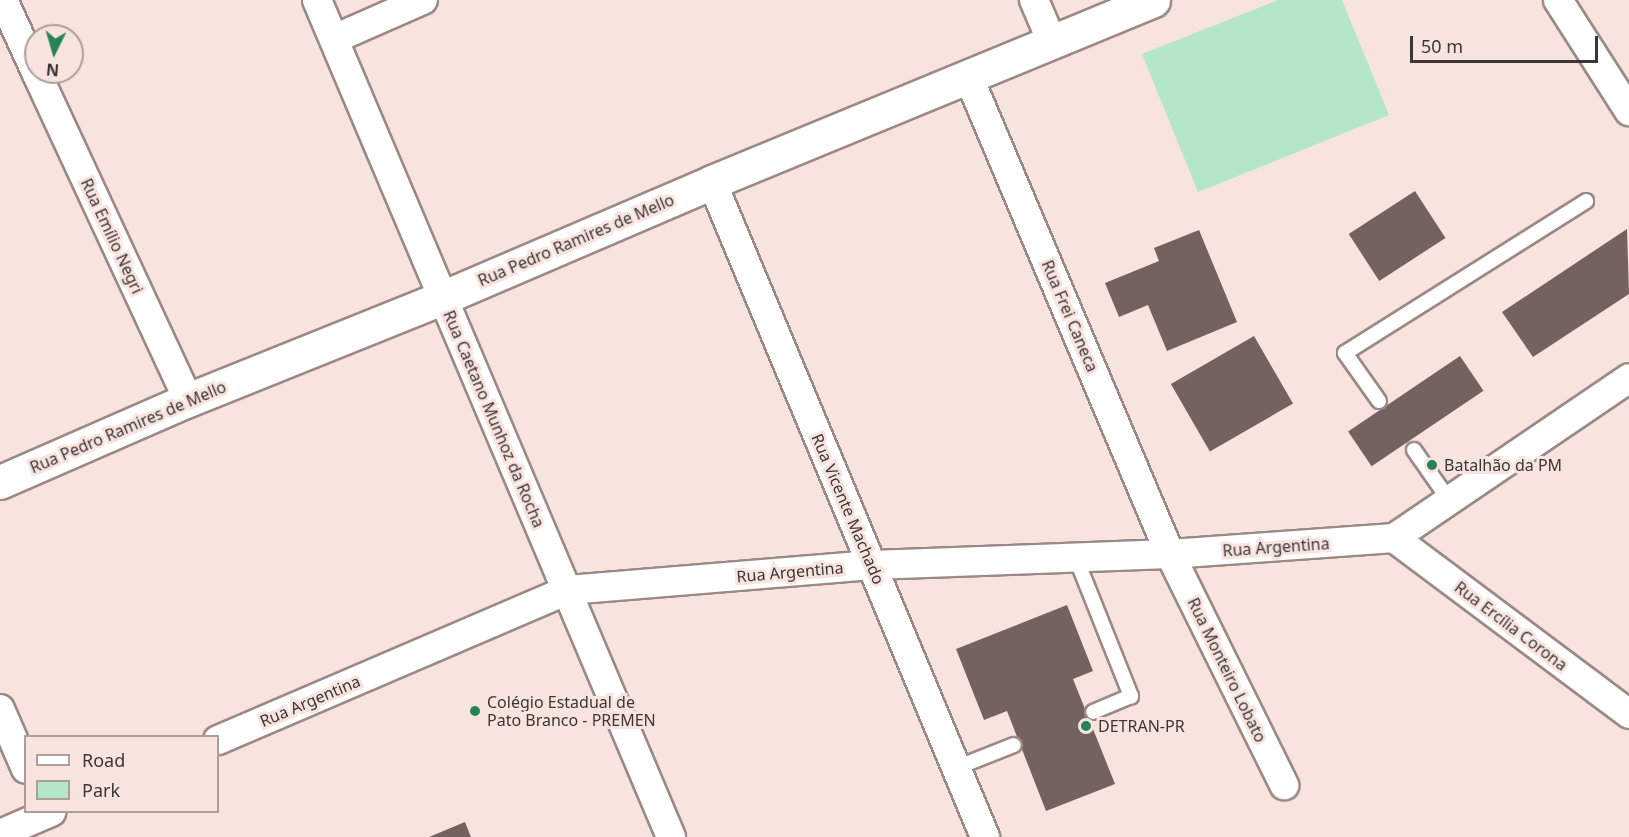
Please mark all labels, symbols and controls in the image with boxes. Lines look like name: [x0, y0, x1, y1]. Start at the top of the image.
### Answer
north arrow: [24, 24, 84, 84]
scale bar: [1413, 24, 1600, 62]
text: 50 m: [1421, 34, 1463, 58]
text: N: [45, 58, 60, 81]
street label: Rua Emílio Negri: [77, 175, 147, 297]
street label: Rua Pedro Ramires de Mello: [475, 190, 677, 290]
street label: Rua Frei Caneca: [1038, 257, 1102, 375]
street label: Rua Caetano Munhoz da Rocha: [439, 308, 549, 530]
street label: Rua Pedro Ramires de Mello: [27, 377, 229, 477]
street label: Rua Vicente Machado: [808, 431, 888, 587]
place label: Batalhão da PM: [1444, 455, 1562, 475]
marker: Batalhão da PM: [1425, 458, 1439, 472]
street label: Rua Argentina: [1222, 534, 1330, 560]
street label: Rua Argentina: [736, 558, 844, 586]
street label: Rua Ercília Corona: [1451, 577, 1571, 675]
street label: Rua Monteiro Lobato: [1184, 595, 1270, 745]
street label: Rua Argentina: [257, 671, 363, 731]
place label: Colégio Estadual de Pato Branco - PREMEN: [487, 692, 656, 730]
marker: Colégio Estadual de Pato Branco - PREMEN: [468, 704, 482, 718]
place label: DETRAN-PR: [1098, 716, 1185, 736]
marker: DETRAN-PR: [1079, 719, 1093, 733]
legend: [24, 735, 219, 813]
text: Road: [82, 748, 125, 772]
text: Park: [82, 778, 120, 802]

